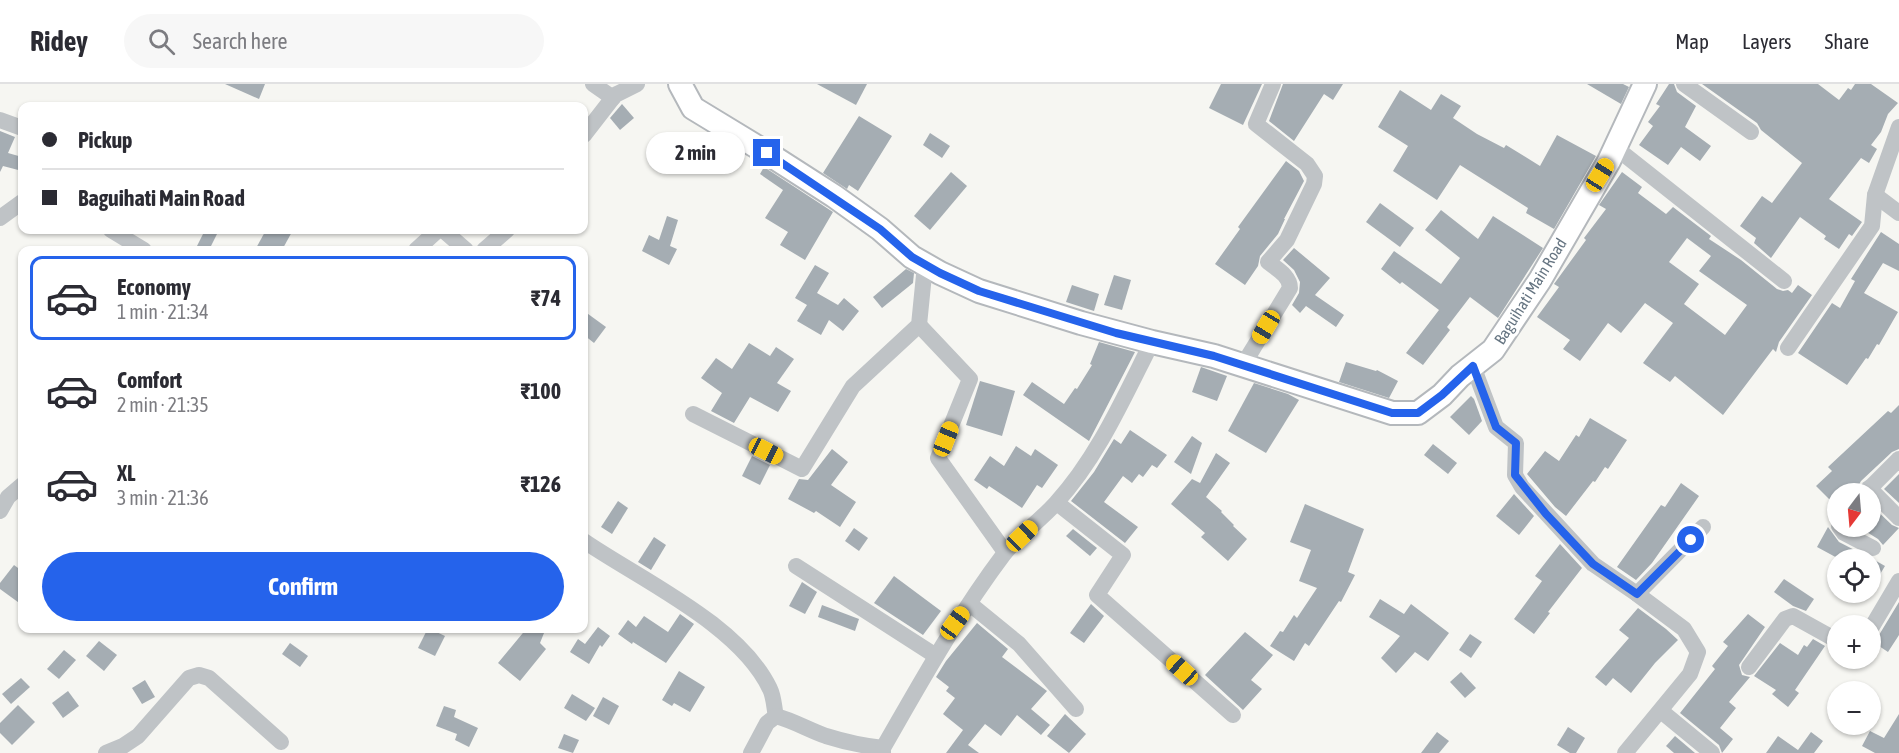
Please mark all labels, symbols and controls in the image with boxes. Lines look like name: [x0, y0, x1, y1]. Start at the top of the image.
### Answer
search box: [124, 14, 544, 68]
text: Ridey: [30, 25, 88, 57]
icon: search: [145, 25, 178, 58]
text: Search here: [193, 28, 288, 54]
text: Map: [1675, 29, 1709, 53]
text: Layers: [1742, 29, 1792, 53]
text: Share: [1825, 29, 1869, 53]
text: Pickup: [78, 127, 133, 153]
callout: 2 min: [647, 132, 746, 174]
route end: [753, 139, 780, 166]
text: 2 min: [675, 141, 716, 164]
car: [1583, 155, 1617, 195]
text: Baguihati Main Road: [78, 185, 245, 211]
street label: Baguihati Main Road: [1490, 235, 1571, 348]
icon: car: [45, 271, 99, 325]
text: Economy: [117, 274, 191, 300]
text: ₹74: [531, 285, 561, 311]
text: 1 min · 21:34: [117, 300, 209, 323]
car: [1249, 307, 1283, 347]
icon: car: [45, 364, 99, 418]
text: Comfort: [117, 367, 182, 393]
text: ₹100: [521, 378, 561, 404]
text: 2 min · 21:35: [117, 393, 209, 416]
car: [931, 419, 961, 459]
car: [746, 435, 786, 467]
icon: car: [45, 457, 99, 511]
text: XL: [117, 460, 135, 486]
text: ₹126: [521, 471, 561, 497]
north arrow: [1827, 483, 1881, 537]
map controls: [1827, 483, 1881, 735]
text: 3 min · 21:36: [117, 486, 209, 509]
car: [1003, 517, 1041, 555]
route start: [1677, 526, 1704, 553]
button: locate: [1827, 549, 1881, 603]
button: Confirm: [42, 552, 564, 621]
car: [937, 603, 973, 643]
button: +: [1827, 615, 1881, 669]
car: [1163, 651, 1201, 689]
button: −: [1827, 681, 1881, 735]

